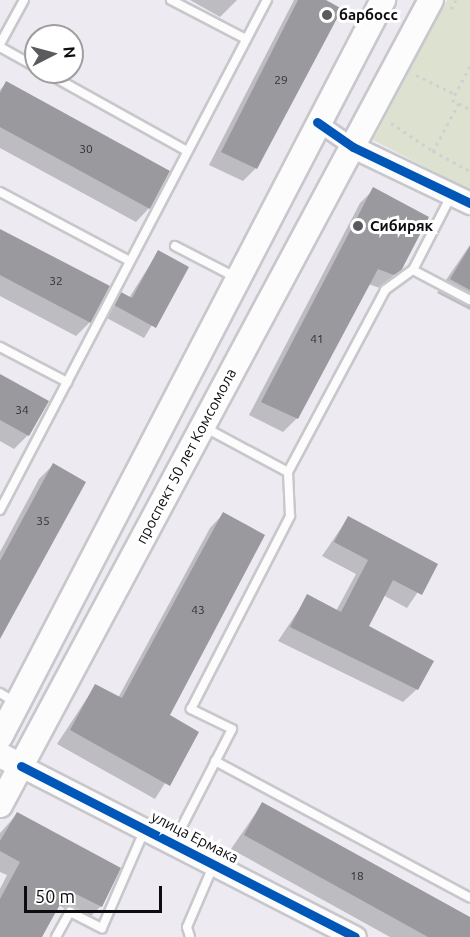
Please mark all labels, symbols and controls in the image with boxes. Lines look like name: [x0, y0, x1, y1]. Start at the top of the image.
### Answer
place label: барбосс: [339, 6, 398, 24]
marker: барбосс: [320, 8, 334, 22]
north arrow: [24, 24, 84, 84]
text: N: [60, 45, 79, 59]
house number: 29: [274, 73, 288, 87]
house number: 30: [79, 142, 93, 156]
place label: Сибиряк: [370, 217, 433, 235]
marker: Сибиряк: [351, 219, 365, 233]
house number: 32: [49, 274, 63, 288]
house number: 41: [310, 332, 324, 346]
street label: проспект 50 лет Комсомола: [132, 365, 240, 547]
house number: 34: [15, 403, 29, 417]
house number: 35: [36, 514, 50, 528]
house number: 43: [191, 603, 205, 617]
street label: улица Ермака: [148, 807, 242, 867]
house number: 18: [350, 869, 364, 883]
scale bar: [27, 874, 165, 912]
text: 50 m: [35, 886, 75, 906]

